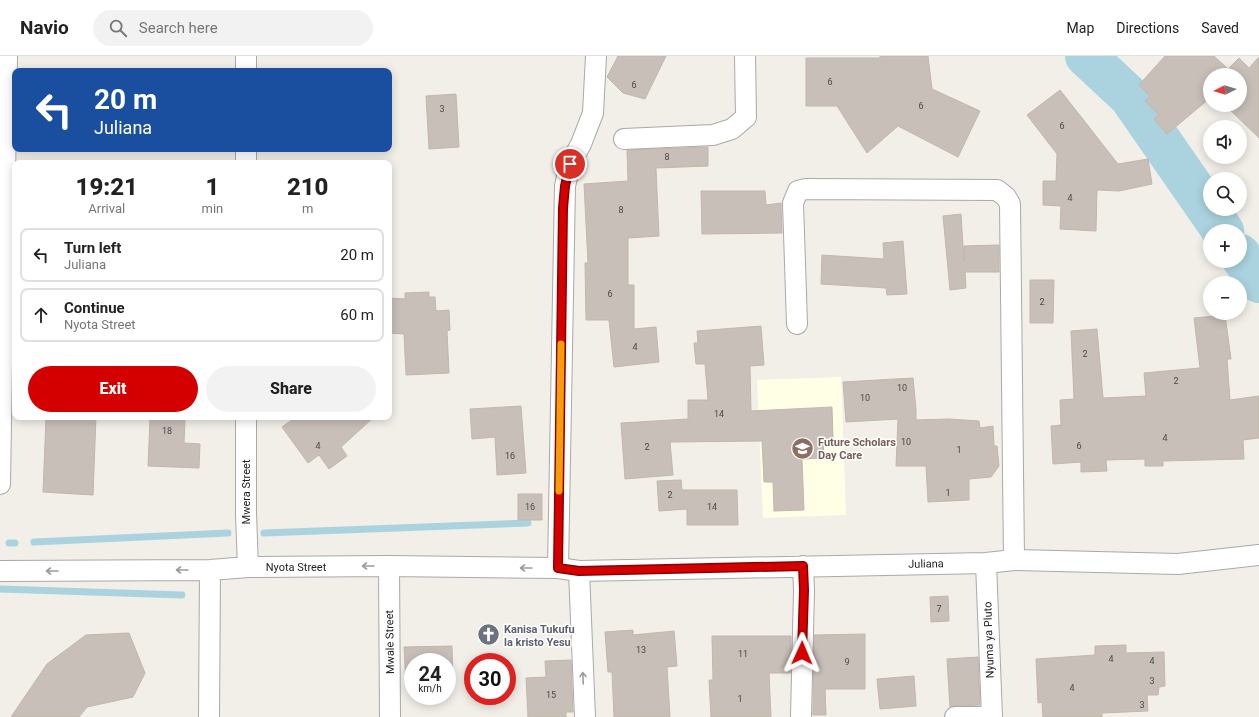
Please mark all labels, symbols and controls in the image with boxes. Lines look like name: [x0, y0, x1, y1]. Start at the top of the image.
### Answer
search box: [93, 10, 373, 46]
text: Navio: [20, 16, 69, 39]
icon: search: [107, 17, 129, 39]
text: Search here: [139, 19, 218, 37]
text: Map: [1067, 20, 1094, 36]
text: Directions: [1116, 20, 1179, 36]
text: Saved: [1201, 20, 1239, 36]
north arrow: [1203, 68, 1247, 112]
map controls: [1203, 68, 1247, 320]
house number: 6: [827, 77, 833, 87]
house number: 6: [631, 80, 637, 90]
text: 20 m: [94, 83, 157, 116]
icon: left: [28, 84, 80, 136]
house number: 6: [918, 101, 924, 111]
house number: 3: [439, 104, 445, 114]
text: Juliana: [94, 117, 152, 138]
button: sound: [1203, 120, 1247, 164]
house number: 6: [1059, 121, 1065, 131]
pin: [553, 147, 587, 181]
house number: 8: [664, 152, 670, 162]
icon: arrive: [559, 153, 581, 175]
button: search: [1203, 172, 1247, 216]
text: 19:21: [76, 173, 138, 201]
text: 1: [205, 173, 219, 201]
text: 210: [287, 173, 328, 201]
house number: 4: [1067, 193, 1073, 203]
text: Arrival: [88, 201, 125, 216]
text: min: [202, 201, 223, 216]
text: m: [302, 201, 313, 216]
house number: 8: [618, 205, 624, 215]
button: +: [1203, 224, 1247, 268]
text: Turn left: [64, 239, 121, 257]
icon: left: [30, 244, 52, 266]
text: 20 m: [340, 246, 374, 264]
text: Juliana: [64, 257, 106, 272]
button: −: [1203, 276, 1247, 320]
house number: 6: [607, 289, 613, 299]
house number: 2: [1039, 297, 1045, 307]
text: Continue: [64, 299, 125, 317]
icon: ahead: [30, 304, 52, 326]
text: 60 m: [340, 306, 374, 324]
text: Nyota Street: [64, 317, 136, 332]
house number: 4: [632, 342, 638, 352]
house number: 2: [1082, 349, 1088, 359]
button: Exit: [28, 366, 198, 412]
button: Share: [206, 366, 376, 412]
house number: 2: [1173, 376, 1179, 386]
house number: 10: [897, 383, 907, 393]
house number: 10: [860, 393, 870, 403]
house number: 14: [714, 409, 724, 419]
house number: 18: [162, 426, 172, 436]
house number: 4: [1162, 433, 1168, 443]
school or university icon: Future Scholars Day Care: [789, 435, 815, 461]
place label: Future Scholars Day Care: [818, 436, 896, 462]
house number: 10: [901, 437, 911, 447]
house number: 4: [315, 441, 321, 451]
house number: 6: [1076, 441, 1082, 451]
house number: 2: [644, 442, 650, 452]
house number: 1: [956, 445, 962, 455]
house number: 16: [505, 451, 515, 461]
street label: Mwera Street: [240, 459, 253, 524]
house number: 1: [945, 488, 951, 498]
house number: 2: [667, 490, 673, 500]
house number: 16: [525, 502, 535, 512]
house number: 14: [707, 502, 717, 512]
street label: Juliana: [908, 557, 944, 571]
street label: Nyota Street: [266, 561, 327, 574]
one-way arrow: [362, 563, 375, 570]
one-way arrow: [520, 564, 533, 571]
one-way arrow: [176, 566, 189, 574]
one-way arrow: [46, 567, 59, 575]
street label: Nyuma ya Pluto: [981, 601, 997, 679]
house number: 7: [936, 604, 942, 614]
street label: Mwale Street: [383, 609, 397, 674]
church icon: Kanisa Tukufu la kristo Yesu: [475, 622, 501, 648]
place label: Kanisa Tukufu la kristo Yesu: [504, 623, 575, 649]
position arrow: [781, 632, 823, 674]
house number: 13: [636, 645, 646, 655]
house number: 11: [738, 649, 748, 659]
speed limit sign: 30: [464, 653, 516, 705]
house number: 4: [1108, 654, 1114, 664]
house number: 4: [1149, 656, 1155, 666]
house number: 9: [844, 657, 850, 667]
text: 24: [419, 662, 441, 686]
one-way arrow: [579, 672, 587, 685]
house number: 3: [1149, 676, 1155, 686]
text: km/h: [418, 683, 442, 694]
house number: 4: [1069, 683, 1075, 693]
house number: 15: [546, 690, 556, 700]
house number: 1: [737, 694, 743, 704]
house number: 3: [1139, 700, 1145, 710]

